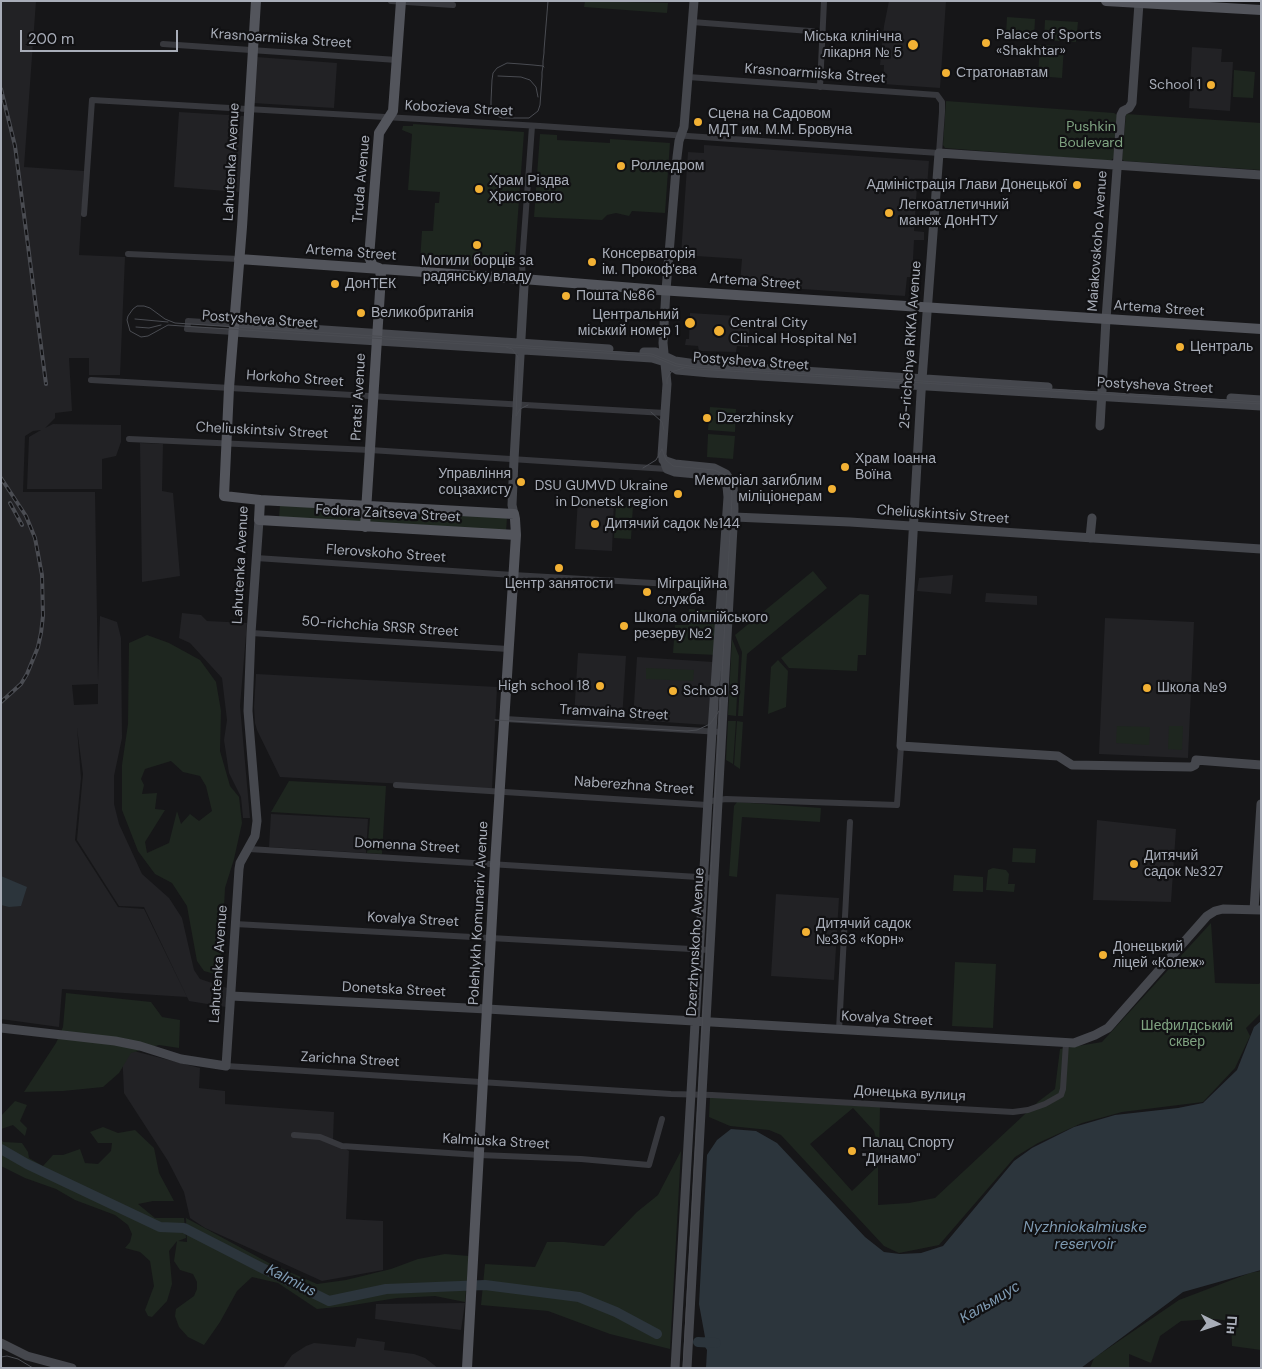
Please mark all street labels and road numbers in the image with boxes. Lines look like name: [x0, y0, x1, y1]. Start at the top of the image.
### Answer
street label: Krasnoarmiiska Street: [210, 26, 352, 52]
street label: Krasnoarmiiska Street: [744, 61, 886, 87]
street label: Kobozieva Street: [404, 98, 514, 120]
street label: Lahutenka Avenue: [221, 103, 243, 221]
street label: Truda Avenue: [350, 134, 374, 224]
street label: Maiakovskoho Avenue: [1085, 170, 1111, 312]
street label: Artema Street: [305, 241, 397, 265]
street label: 25-richchya RKKA Avenue: [897, 260, 925, 430]
street label: Artema Street: [709, 270, 801, 294]
street label: Artema Street: [1113, 297, 1205, 321]
street label: Postysheva Street: [201, 308, 319, 332]
street label: Postysheva Street: [692, 350, 810, 374]
street label: Pratsi Avenue: [348, 353, 370, 441]
street label: Horkoho Street: [246, 367, 344, 391]
street label: Postysheva Street: [1096, 375, 1214, 397]
street label: Cheliuskintsiv Street: [195, 419, 329, 443]
street label: Fedora Zaitseva Street: [315, 502, 461, 526]
street label: Cheliuskintsiv Street: [876, 502, 1010, 528]
street label: Lahutenka Avenue: [230, 506, 252, 624]
street label: Flerovskoho Street: [326, 541, 446, 567]
street label: 50-richchia SRSR Street: [301, 613, 459, 641]
street label: Tramvaina Street: [559, 702, 669, 724]
street label: Naberezhna Street: [573, 773, 695, 799]
street label: Polehlykh Komunariv Avenue: [466, 821, 492, 1005]
street label: Domenna Street: [354, 835, 460, 857]
street label: Dzerzhynskoho Avenue: [684, 867, 708, 1017]
street label: Lahutenka Avenue: [206, 904, 232, 1024]
street label: Kovalya Street: [367, 909, 459, 931]
street label: Donetska Street: [342, 979, 446, 1001]
street label: Kovalya Street: [841, 1008, 933, 1030]
street label: Zarichna Street: [300, 1049, 400, 1071]
street label: Донецька вулиця: [854, 1083, 966, 1105]
street label: Kalmiuska Street: [442, 1131, 550, 1153]

